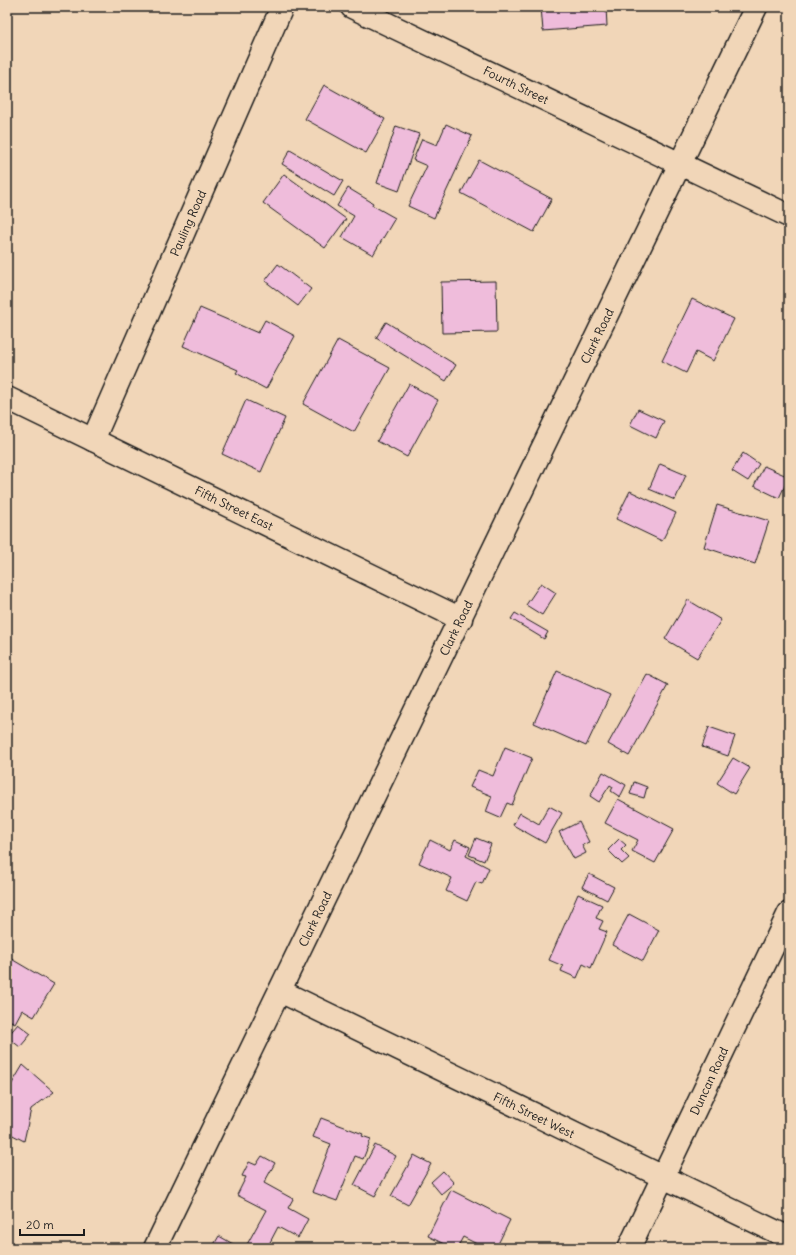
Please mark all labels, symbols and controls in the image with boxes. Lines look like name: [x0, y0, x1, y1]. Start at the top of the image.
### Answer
street label: Fourth Street: [481, 63, 551, 107]
street label: Pauling Road: [167, 188, 209, 258]
street label: Clark Road: [577, 306, 617, 366]
street label: Fifth Street East: [192, 483, 276, 533]
street label: Clark Road: [436, 598, 476, 658]
street label: Clark Road: [295, 889, 335, 949]
street label: Duncan Road: [687, 1045, 731, 1117]
street label: Fifth Street West: [491, 1089, 577, 1141]
scale bar: [20, 1211, 84, 1237]
text: 20 m: [26, 1217, 54, 1232]

